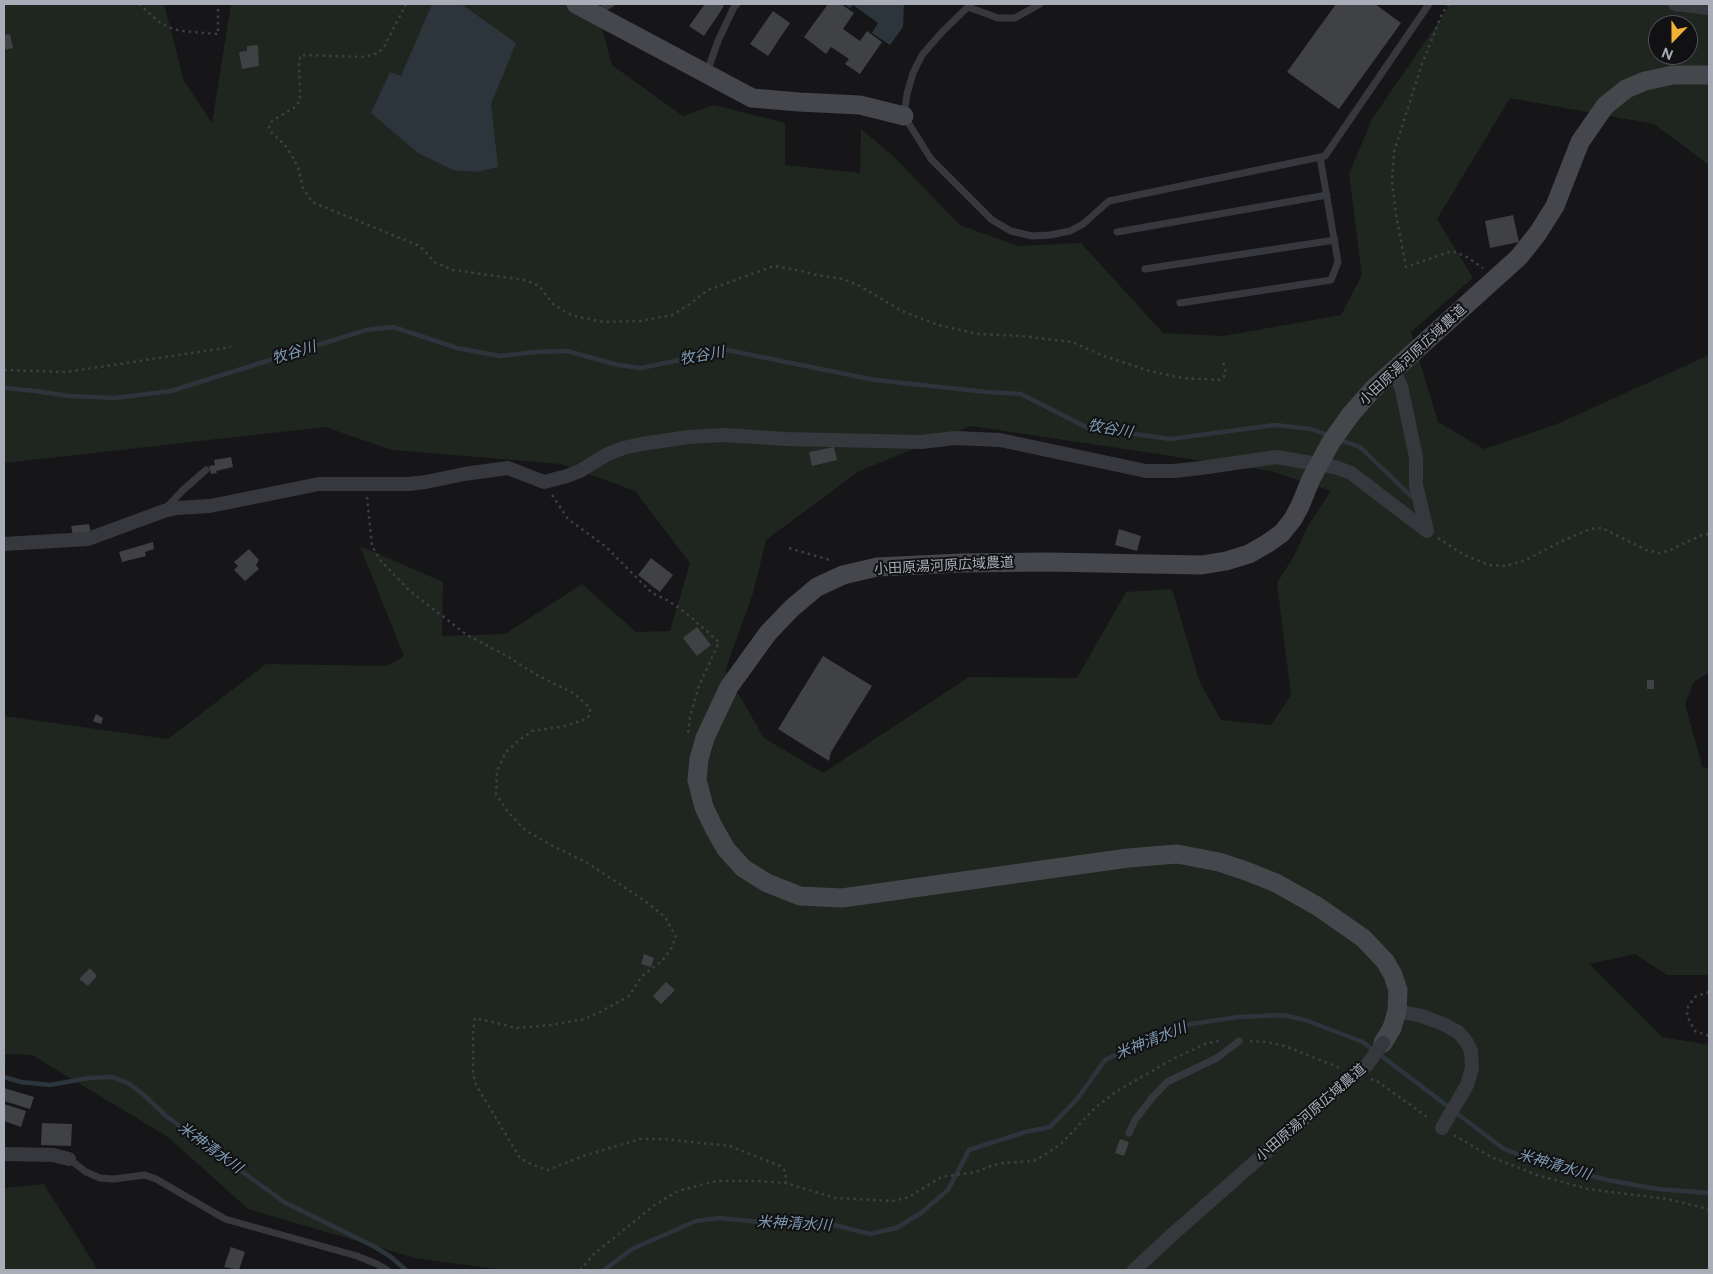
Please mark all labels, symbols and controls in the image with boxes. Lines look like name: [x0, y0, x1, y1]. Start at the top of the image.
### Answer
north arrow: [1648, 15, 1698, 65]
text: N: [1659, 44, 1676, 63]
street label: 小田原湯河原広域農道: [1356, 301, 1470, 409]
water label: 牧谷川: [270, 338, 318, 368]
water label: 牧谷川: [678, 343, 726, 369]
water label: 牧谷川: [1086, 416, 1134, 442]
street label: 小田原湯河原広域農道: [874, 554, 1014, 578]
water label: 米神清水川: [1113, 1019, 1189, 1063]
street label: 小田原湯河原広域農道: [1253, 1061, 1369, 1165]
water label: 米神清水川: [174, 1119, 246, 1177]
water label: 米神清水川: [1515, 1146, 1593, 1184]
water label: 米神清水川: [756, 1213, 832, 1235]

